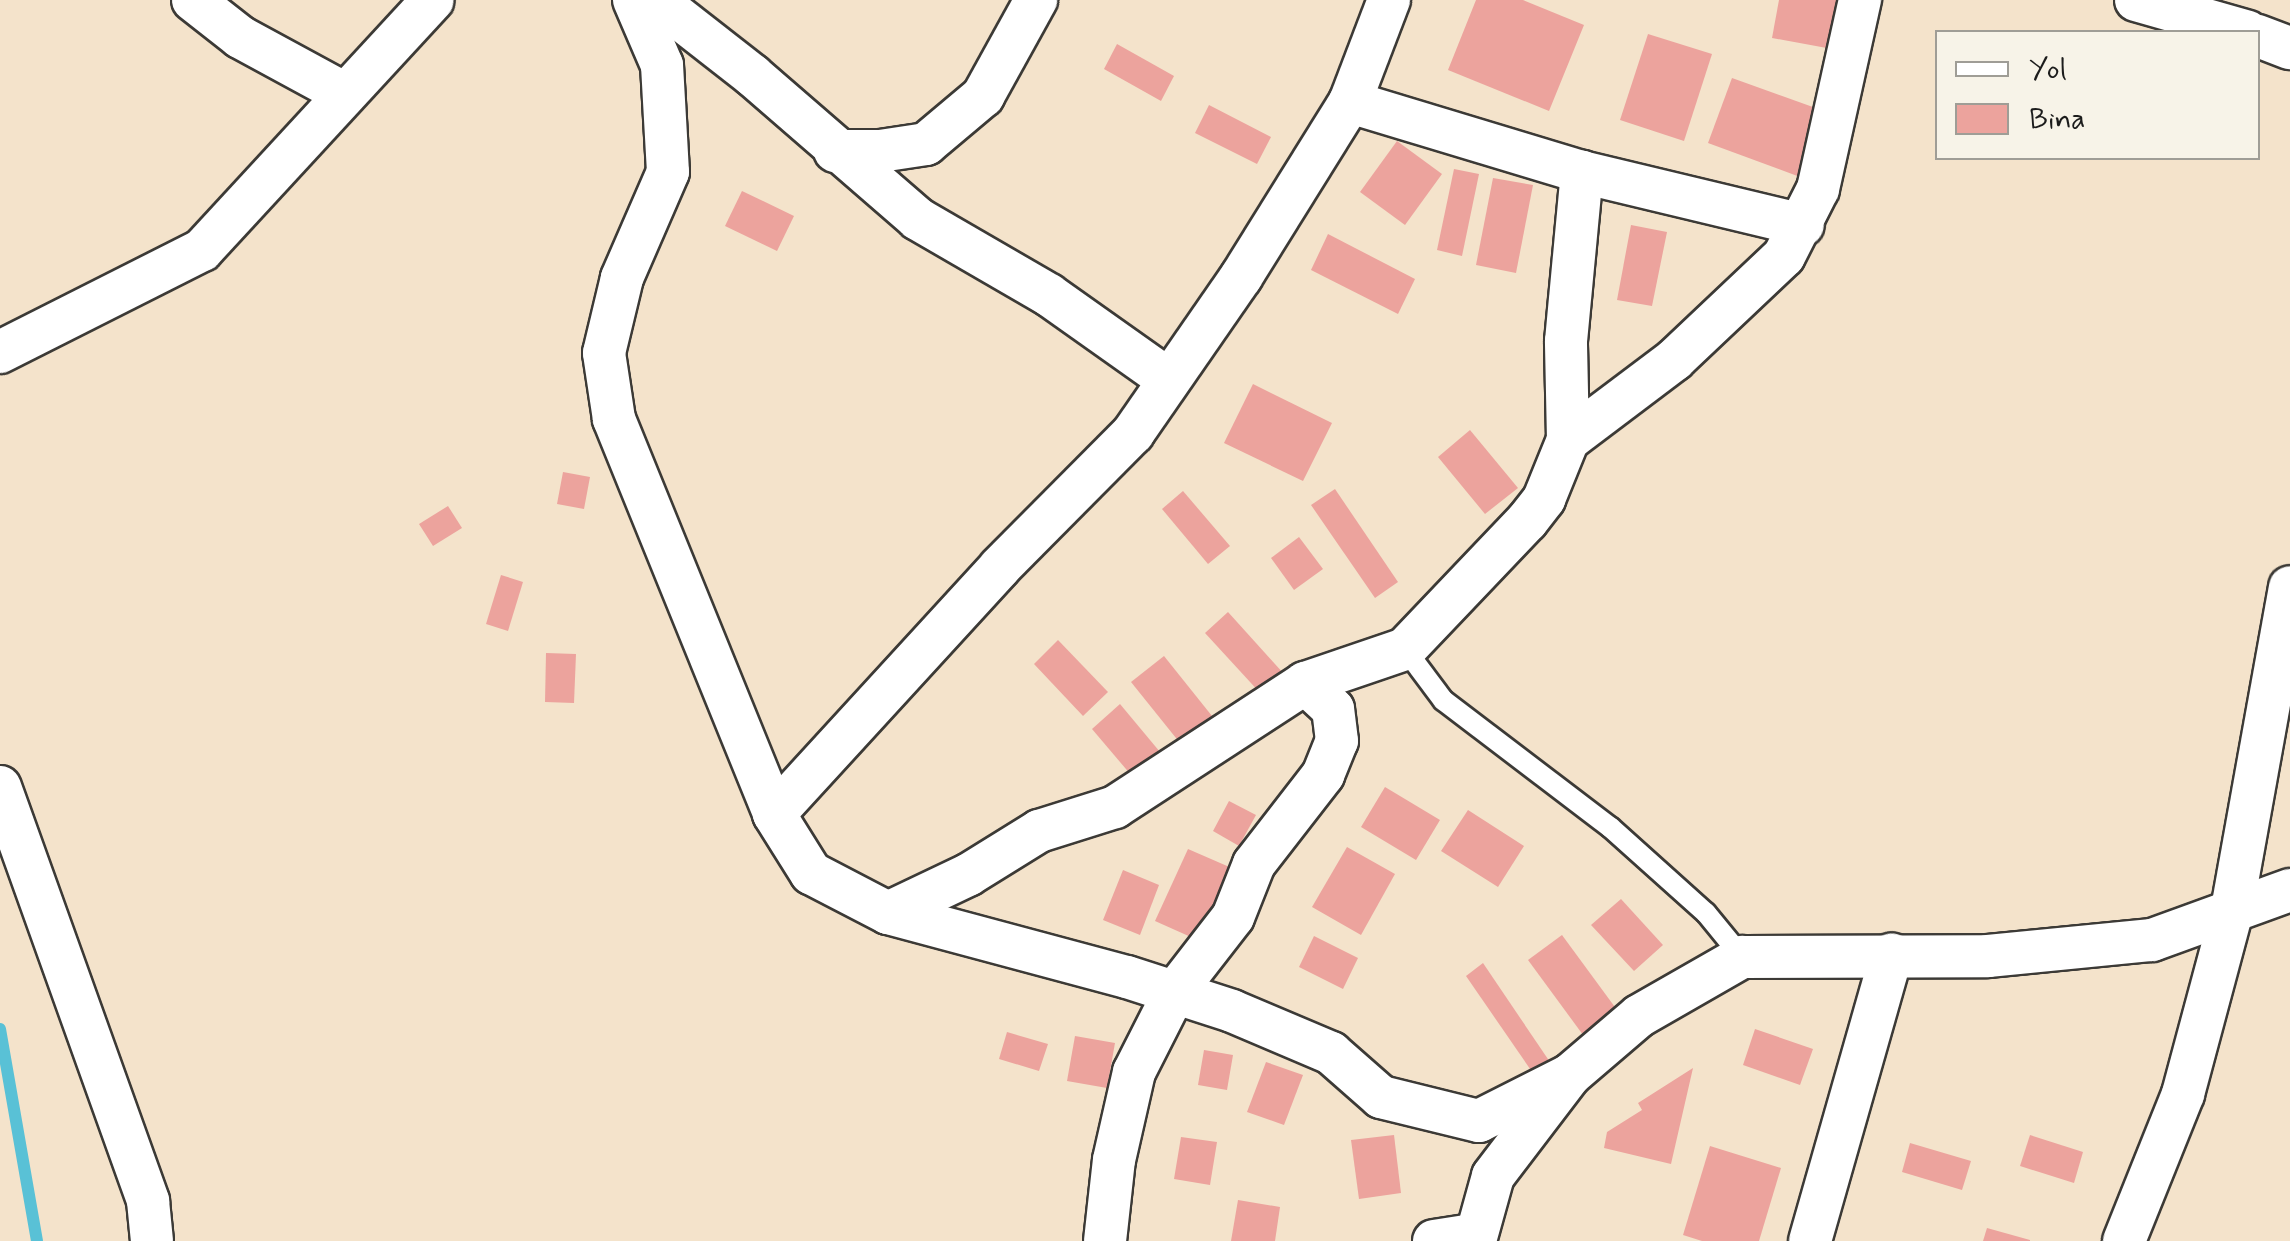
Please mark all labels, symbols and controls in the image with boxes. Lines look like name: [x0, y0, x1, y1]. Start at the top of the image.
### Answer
legend: [1935, 30, 2260, 160]
text: Yol: [2029, 50, 2067, 89]
text: Bina: [2029, 100, 2085, 139]

